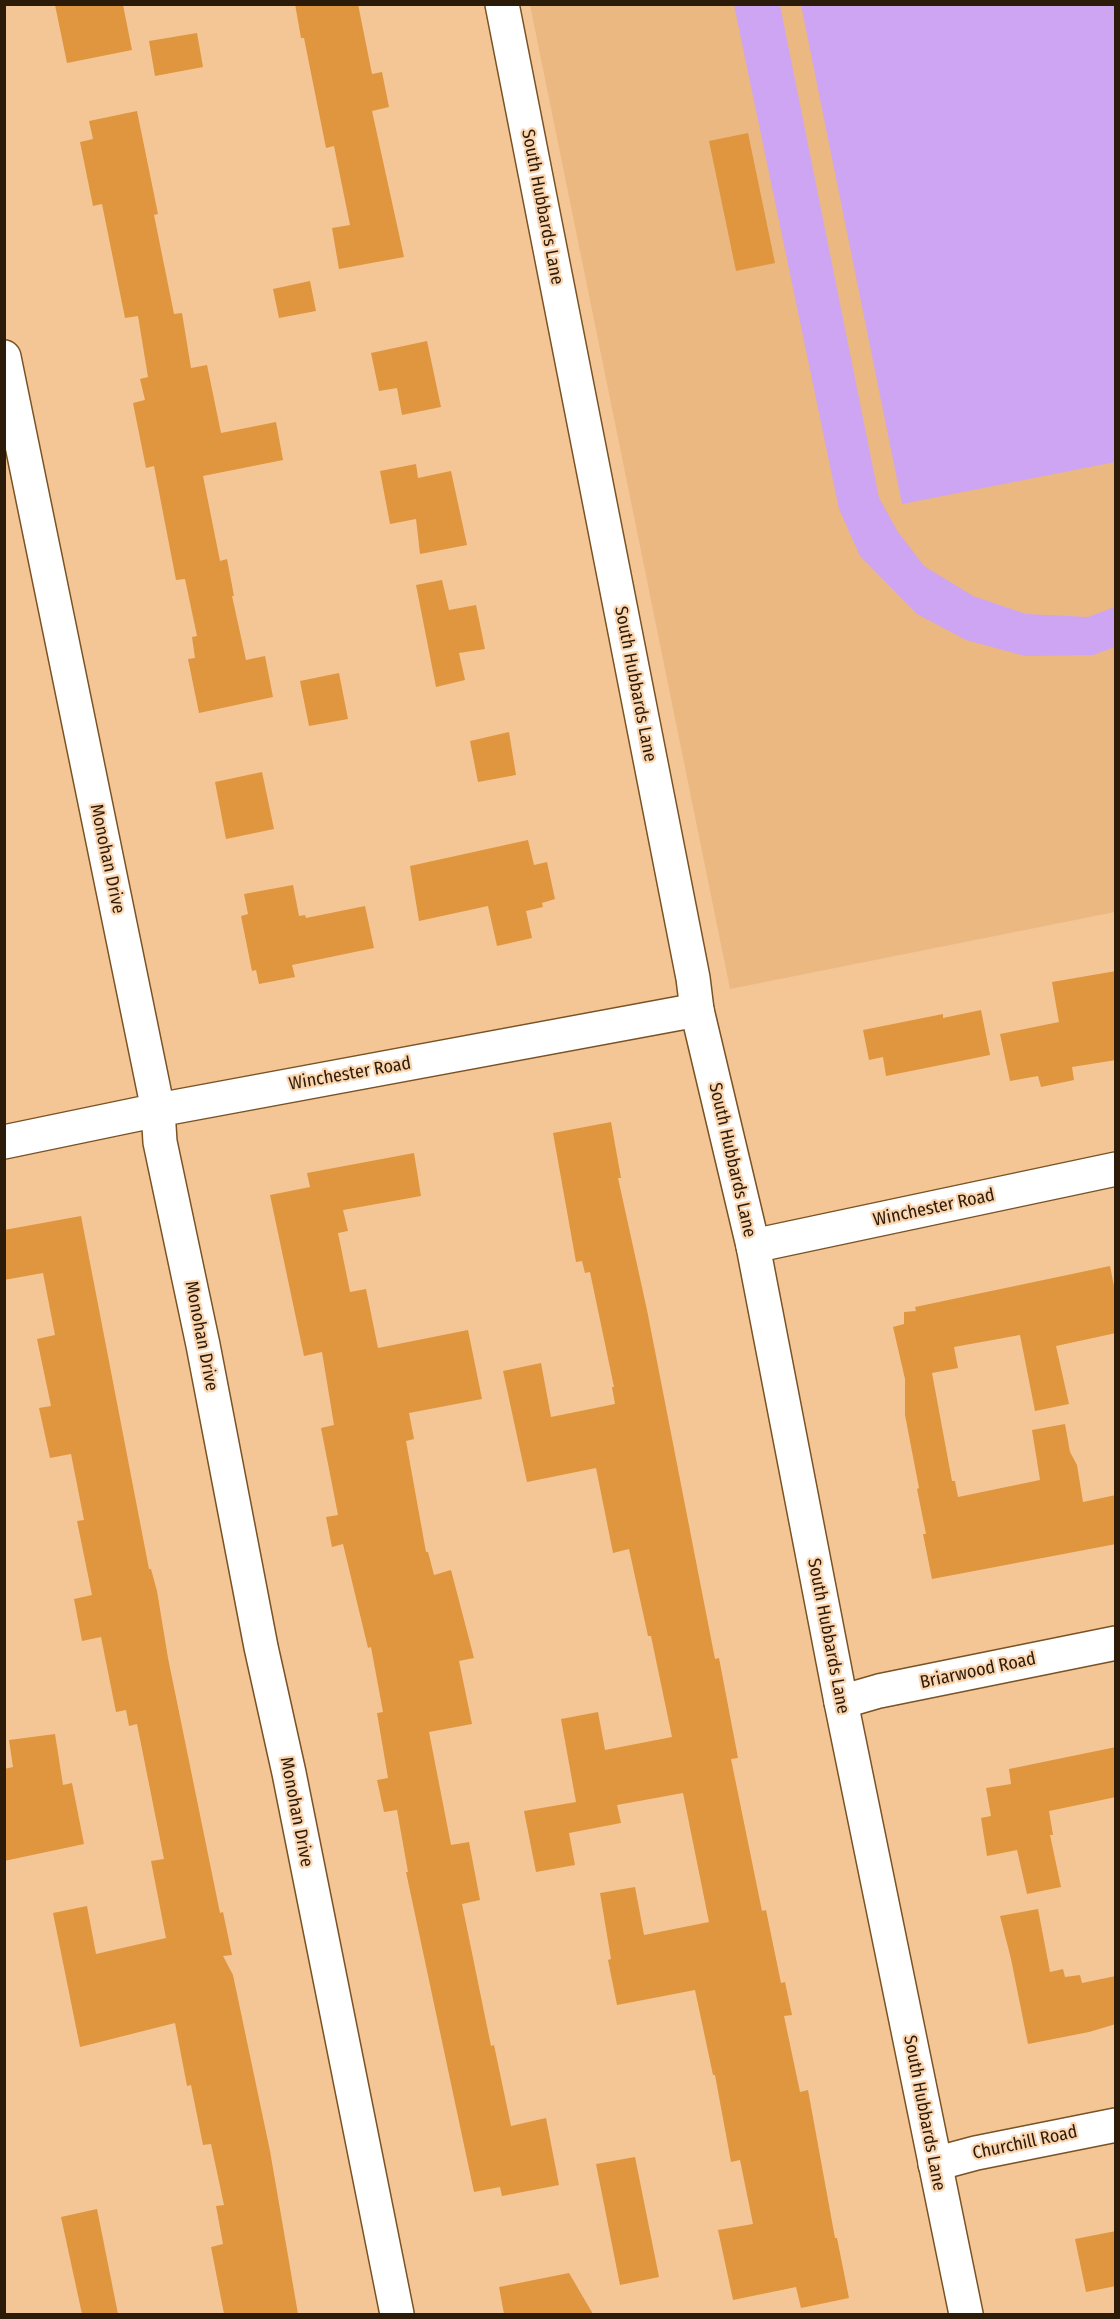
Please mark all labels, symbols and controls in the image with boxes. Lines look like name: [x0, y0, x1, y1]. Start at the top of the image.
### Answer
street label: South Hubbards Lane: [516, 127, 568, 287]
street label: South Hubbards Lane: [609, 604, 661, 764]
street label: Monohan Drive: [85, 802, 129, 916]
street label: Winchester Road: [287, 1053, 413, 1095]
street label: South Hubbards Lane: [704, 1081, 760, 1239]
street label: Winchester Road: [871, 1185, 997, 1231]
street label: Monohan Drive: [180, 1279, 222, 1393]
street label: South Hubbards Lane: [802, 1556, 854, 1716]
street label: Briarwood Road: [918, 1648, 1038, 1694]
street label: Monohan Drive: [275, 1755, 317, 1869]
street label: South Hubbards Lane: [898, 2033, 950, 2193]
street label: Churchill Road: [971, 2121, 1079, 2165]

